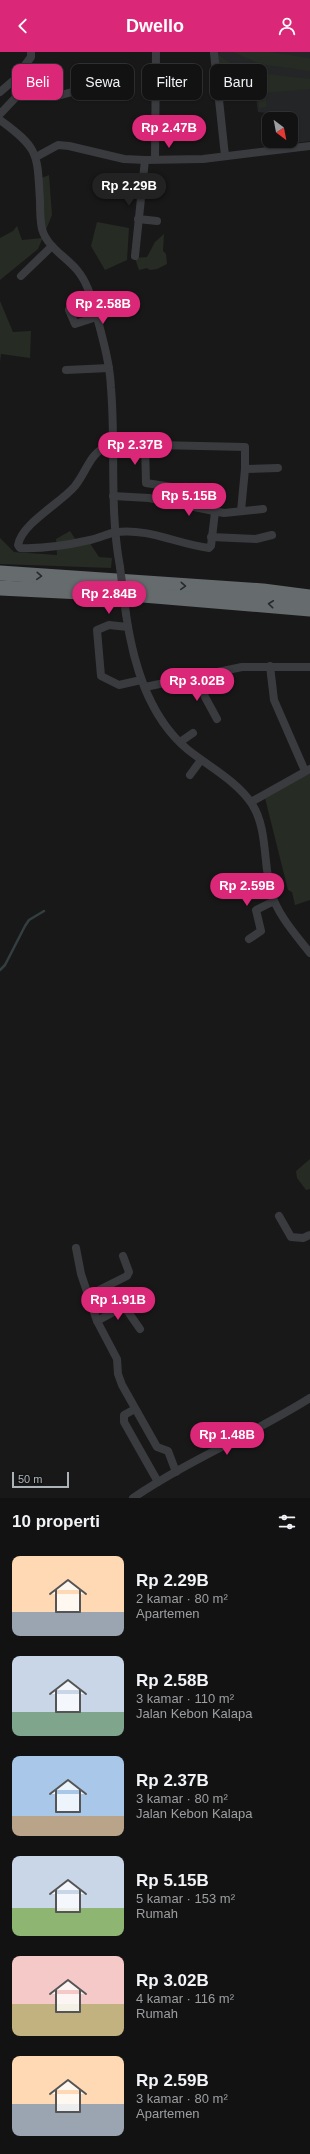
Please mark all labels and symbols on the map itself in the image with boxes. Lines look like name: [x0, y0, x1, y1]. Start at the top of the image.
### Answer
north arrow: [262, 112, 298, 148]
pin: Rp 2.47B: [128, 115, 210, 149]
pin: Rp 2.29B: [88, 173, 170, 207]
pin: Rp 2.58B: [62, 291, 144, 325]
pin: Rp 2.37B: [94, 432, 176, 466]
pin: Rp 5.15B: [148, 483, 230, 517]
one-way arrow: [36, 571, 42, 580]
pin: Rp 2.84B: [68, 581, 150, 615]
one-way arrow: [180, 581, 186, 590]
one-way arrow: [268, 600, 274, 609]
pin: Rp 3.02B: [156, 668, 238, 702]
pin: Rp 2.59B: [206, 873, 288, 907]
pin: Rp 1.91B: [77, 1287, 159, 1321]
pin: Rp 1.48B: [186, 1422, 268, 1456]
scale bar: [12, 1470, 69, 1489]

